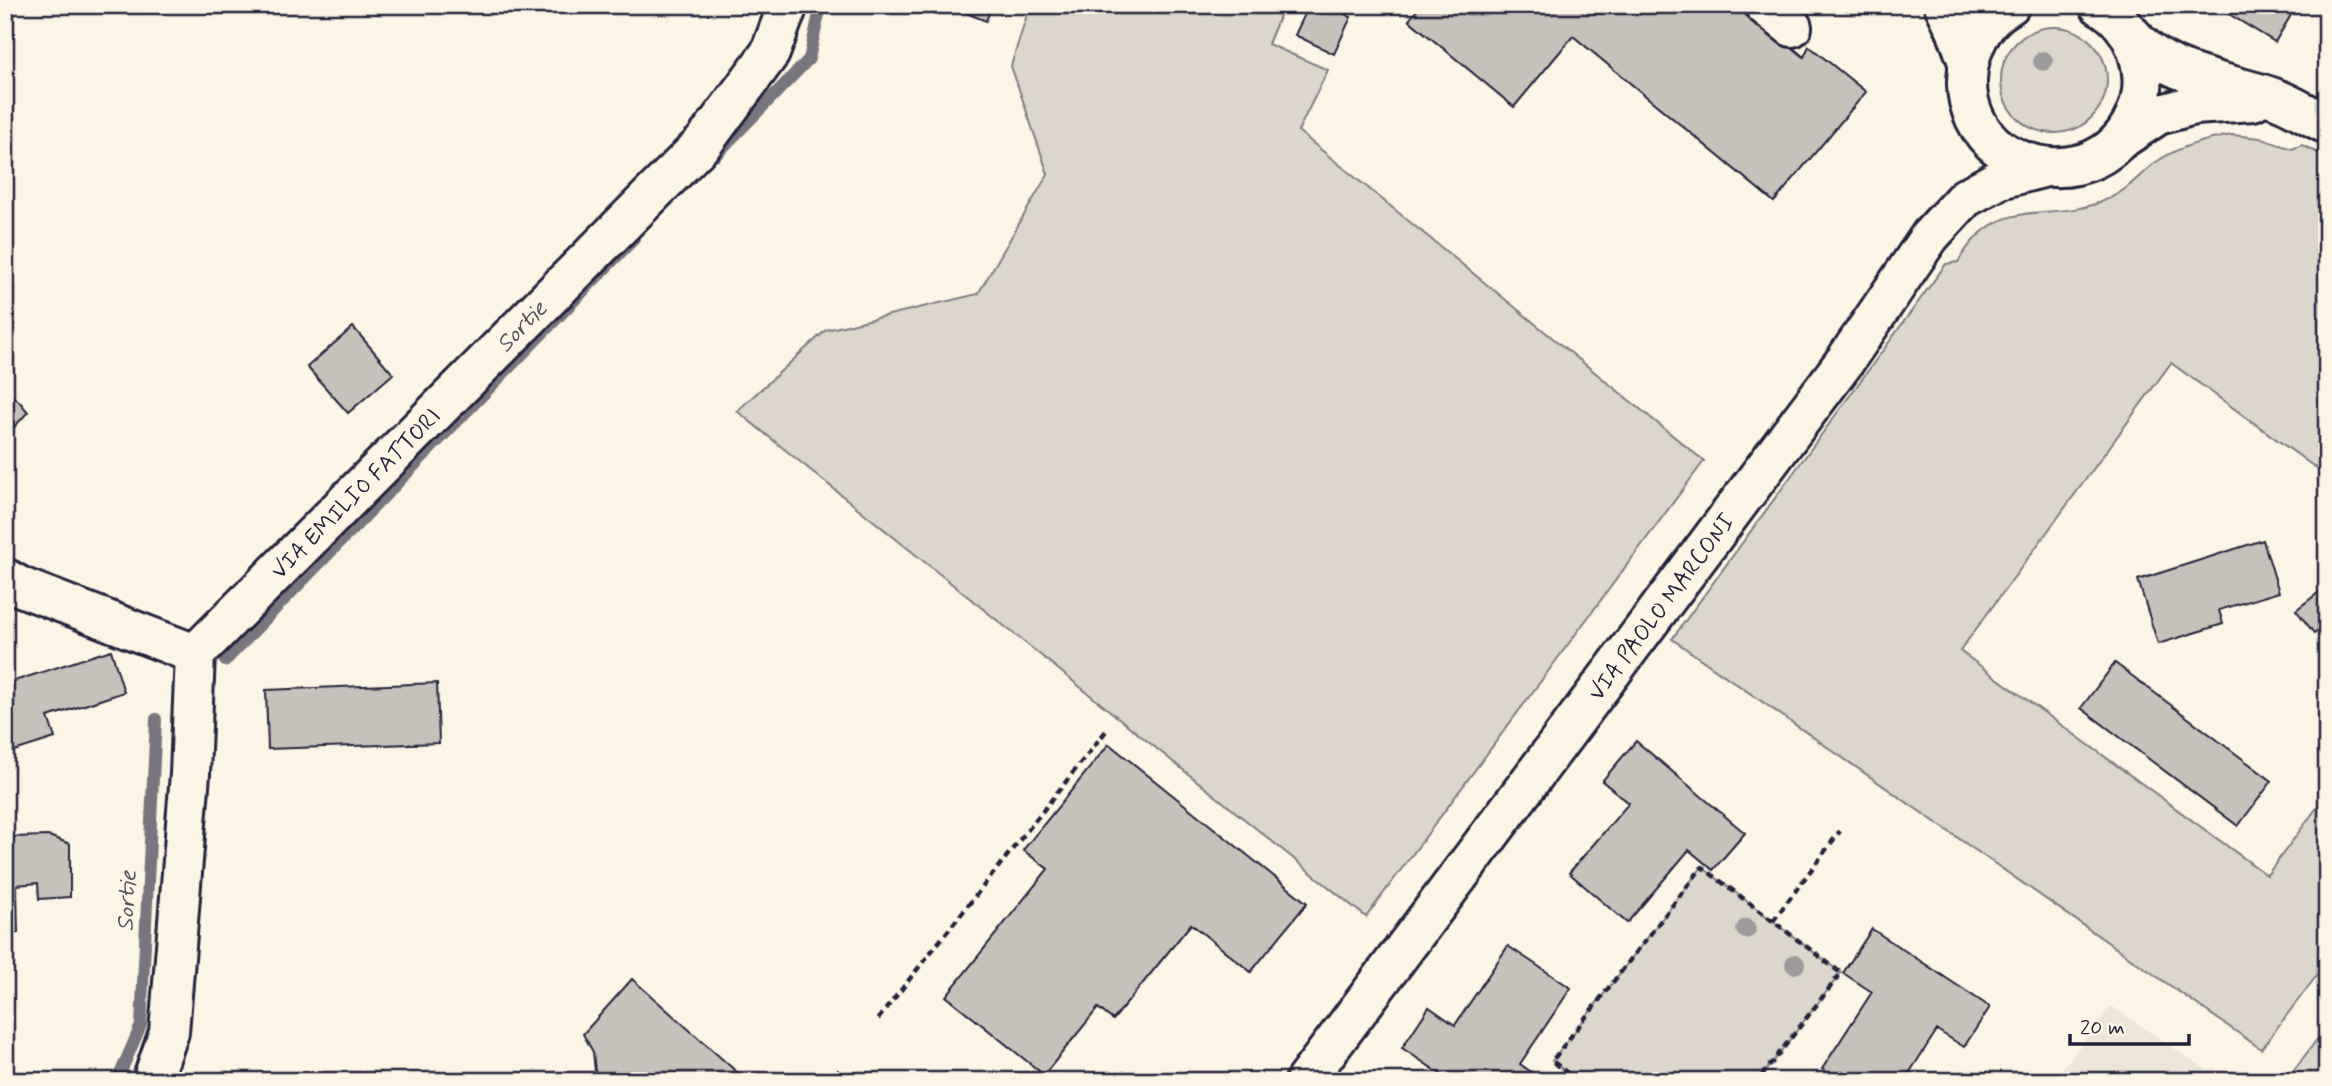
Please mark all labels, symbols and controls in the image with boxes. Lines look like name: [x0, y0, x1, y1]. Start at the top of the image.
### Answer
water label: Sortie: [490, 294, 555, 360]
street label: VIA EMILIO FATTORI: [265, 402, 448, 586]
street label: VIA PAOLO MARCONI: [1582, 508, 1742, 708]
water label: Sortie: [110, 869, 145, 932]
scale bar: [2070, 1002, 2188, 1046]
text: 20 m: [2080, 1014, 2125, 1042]

